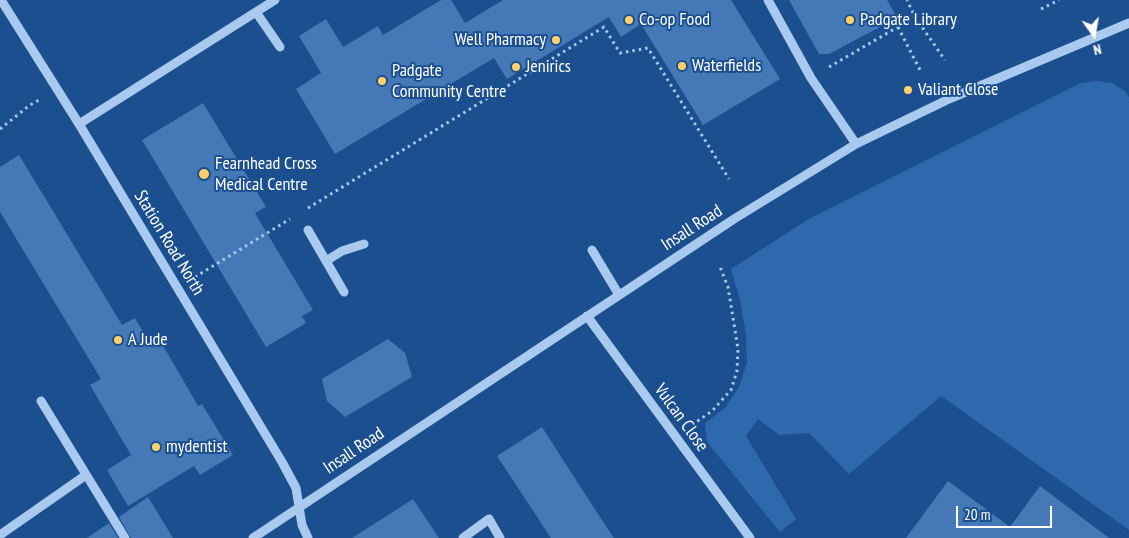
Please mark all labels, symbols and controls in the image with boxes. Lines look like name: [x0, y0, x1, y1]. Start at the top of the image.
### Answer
place label: Co-op Food: [639, 9, 710, 31]
place label: Padgate Library: [860, 9, 957, 31]
north arrow: [1069, 10, 1119, 60]
marker: Co-op Food: [623, 14, 635, 26]
marker: Padgate Library: [844, 14, 856, 26]
place label: Well Pharmacy: [455, 29, 546, 51]
marker: Well Pharmacy: [550, 34, 562, 46]
text: N: [1092, 40, 1103, 59]
place label: Waterfields: [692, 55, 761, 77]
place label: Jenirics: [526, 56, 571, 78]
place label: Padgate Community Centre: [392, 60, 506, 102]
marker: Waterfields: [676, 60, 688, 72]
marker: Jenirics: [510, 61, 522, 73]
marker: Padgate Community Centre: [376, 75, 388, 87]
place label: Valiant Close: [918, 79, 998, 101]
marker: Valiant Close: [902, 84, 914, 96]
place label: Fearnhead Cross Medical Centre: [215, 153, 317, 195]
marker: Fearnhead Cross Medical Centre: [197, 167, 211, 181]
street label: Station Road North: [129, 187, 209, 299]
street label: Insall Road: [657, 200, 727, 256]
place label: A Jude: [128, 329, 168, 351]
marker: A Jude: [112, 334, 124, 346]
street label: Vulcan Close: [649, 380, 713, 456]
street label: Insall Road: [320, 423, 388, 479]
place label: mydentist: [166, 436, 228, 458]
marker: mydentist: [150, 441, 162, 453]
scale bar: [959, 496, 1055, 528]
text: 20 m: [964, 505, 990, 524]

